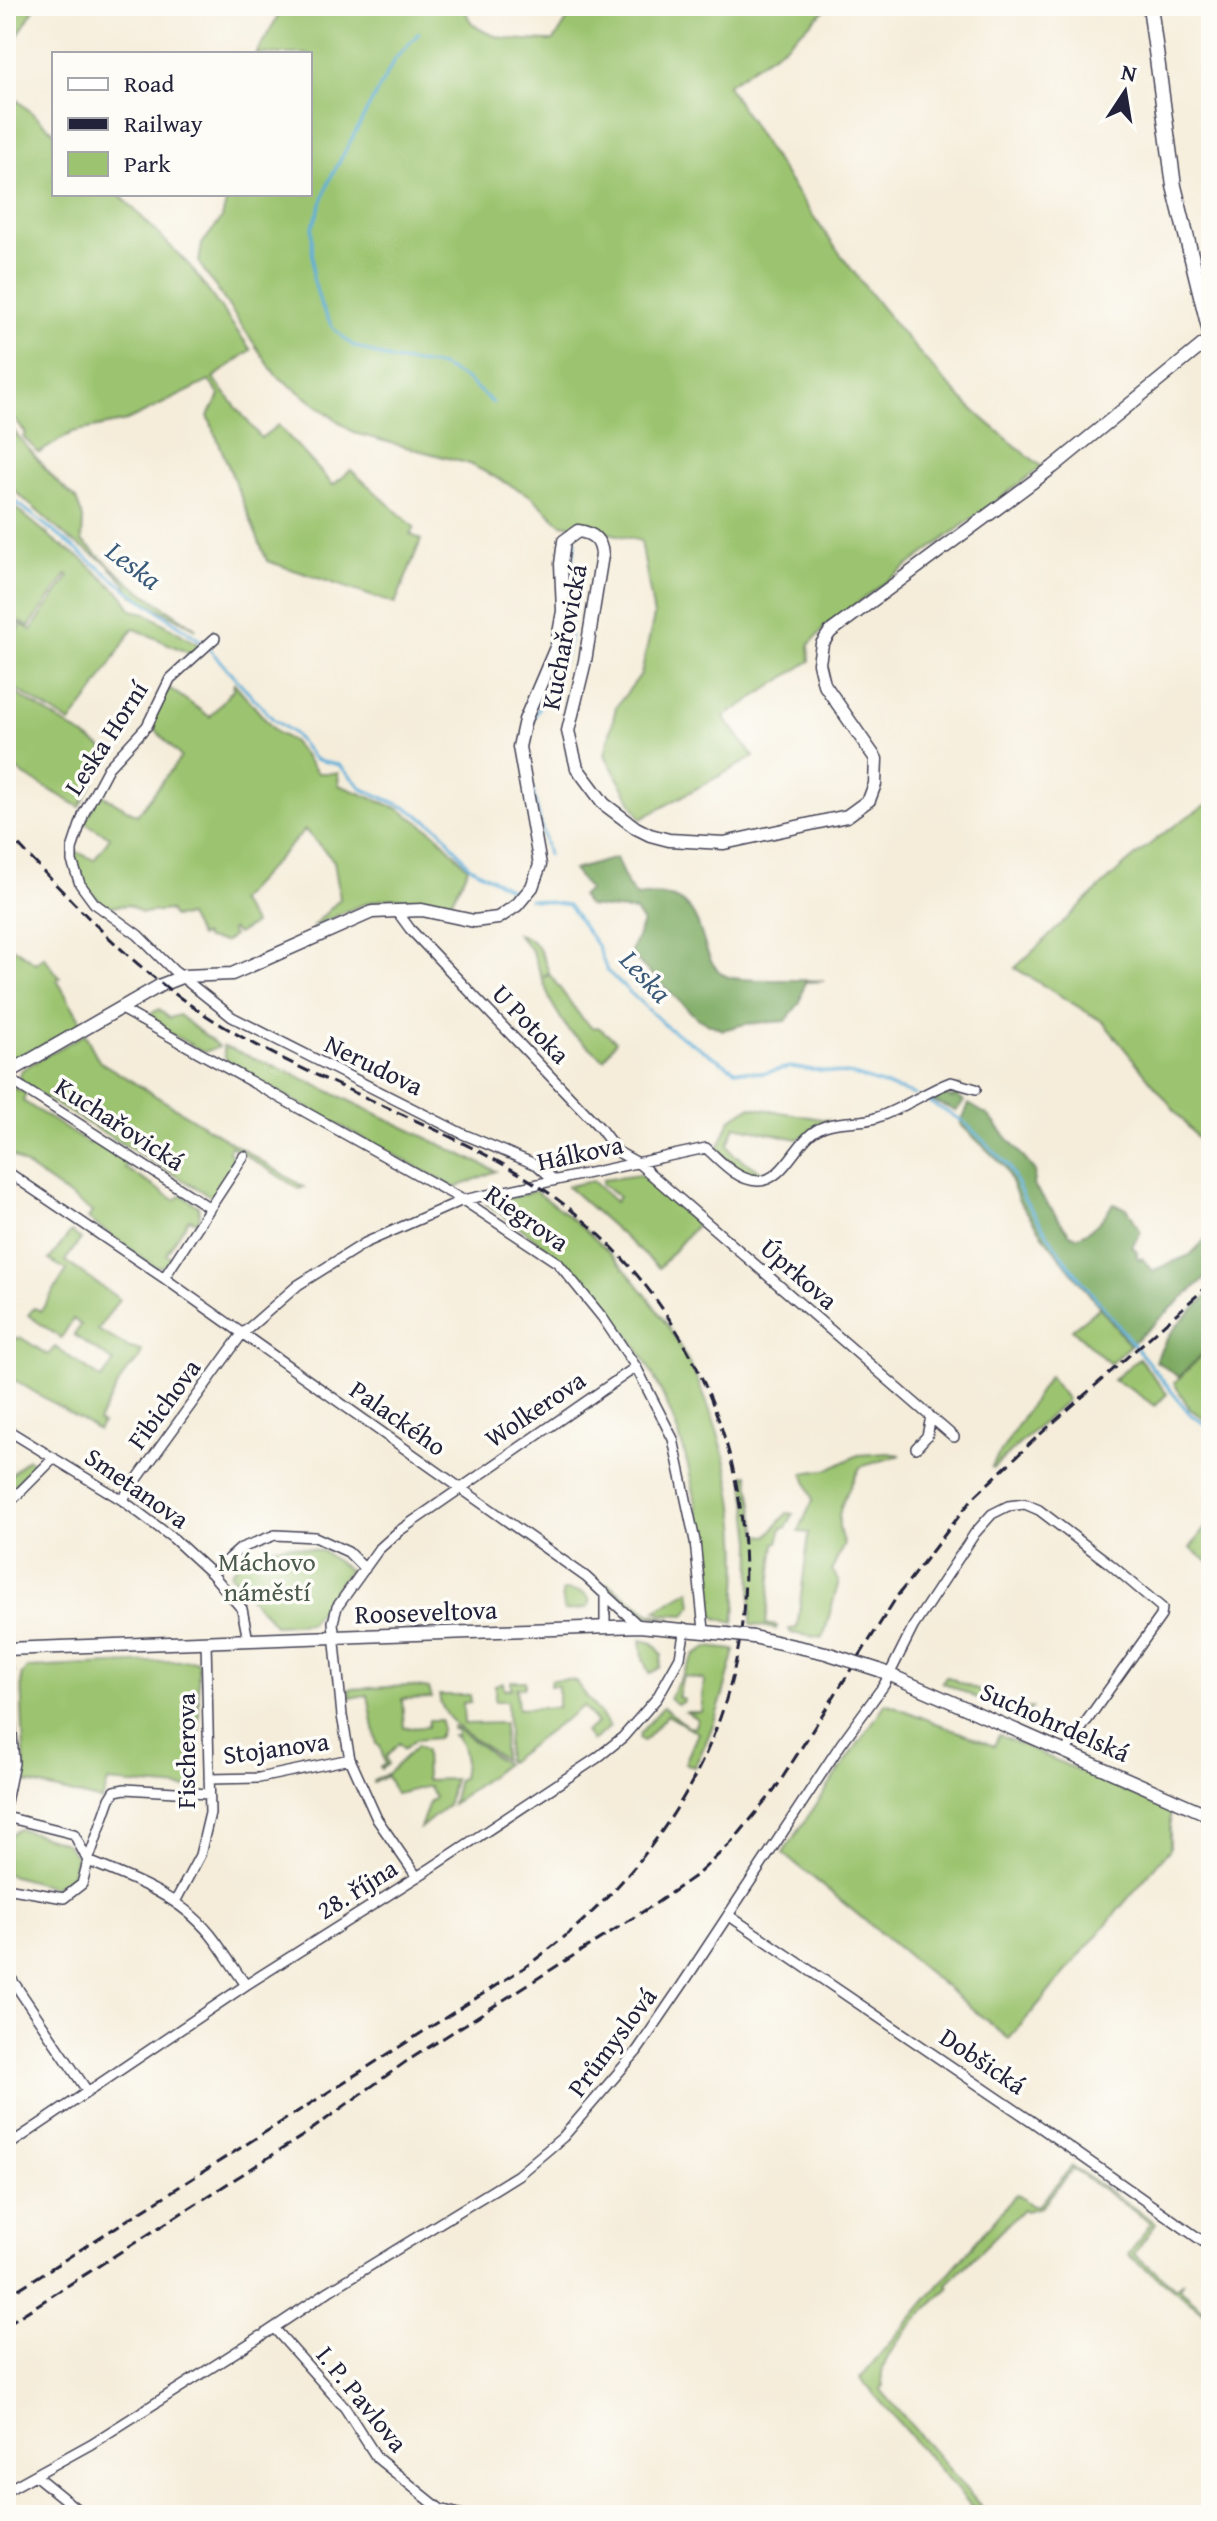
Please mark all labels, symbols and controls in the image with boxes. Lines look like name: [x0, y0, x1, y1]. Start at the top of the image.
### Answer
legend: [52, 52, 312, 196]
north arrow: [1085, 52, 1165, 132]
text: N: [1119, 55, 1140, 90]
text: Road: [124, 66, 174, 101]
text: Railway: [124, 106, 203, 141]
text: Park: [124, 146, 171, 181]
water label: Leska: [97, 530, 171, 599]
street label: Kuchařovická: [530, 560, 597, 713]
street label: Leska Horní: [54, 672, 158, 803]
water label: Leska: [610, 939, 682, 1012]
street label: U Potoka: [483, 975, 580, 1073]
street label: Nerudova: [318, 1024, 431, 1105]
street label: Kuchařovická: [48, 1067, 193, 1181]
street label: Hálkova: [533, 1124, 627, 1181]
street label: Riegrova: [477, 1174, 578, 1261]
street label: Úprkova: [752, 1229, 847, 1319]
street label: Fibichova: [117, 1350, 210, 1457]
street label: Wolkerova: [476, 1360, 594, 1457]
street label: Palackého: [342, 1370, 455, 1465]
street label: Smetanova: [77, 1437, 198, 1538]
park label: Máchovo náměstí: [218, 1542, 316, 1611]
street label: Rooseveltova: [354, 1590, 499, 1633]
street label: Suchohrdelská: [974, 1671, 1137, 1772]
street label: Fischerova: [166, 1692, 205, 1809]
street label: Stojanova: [220, 1721, 332, 1774]
street label: 28. října: [309, 1848, 405, 1929]
street label: Průmyslová: [557, 1978, 666, 2105]
street label: Dobšická: [932, 2017, 1035, 2104]
street label: I. P. Pavlova: [307, 2337, 418, 2461]

